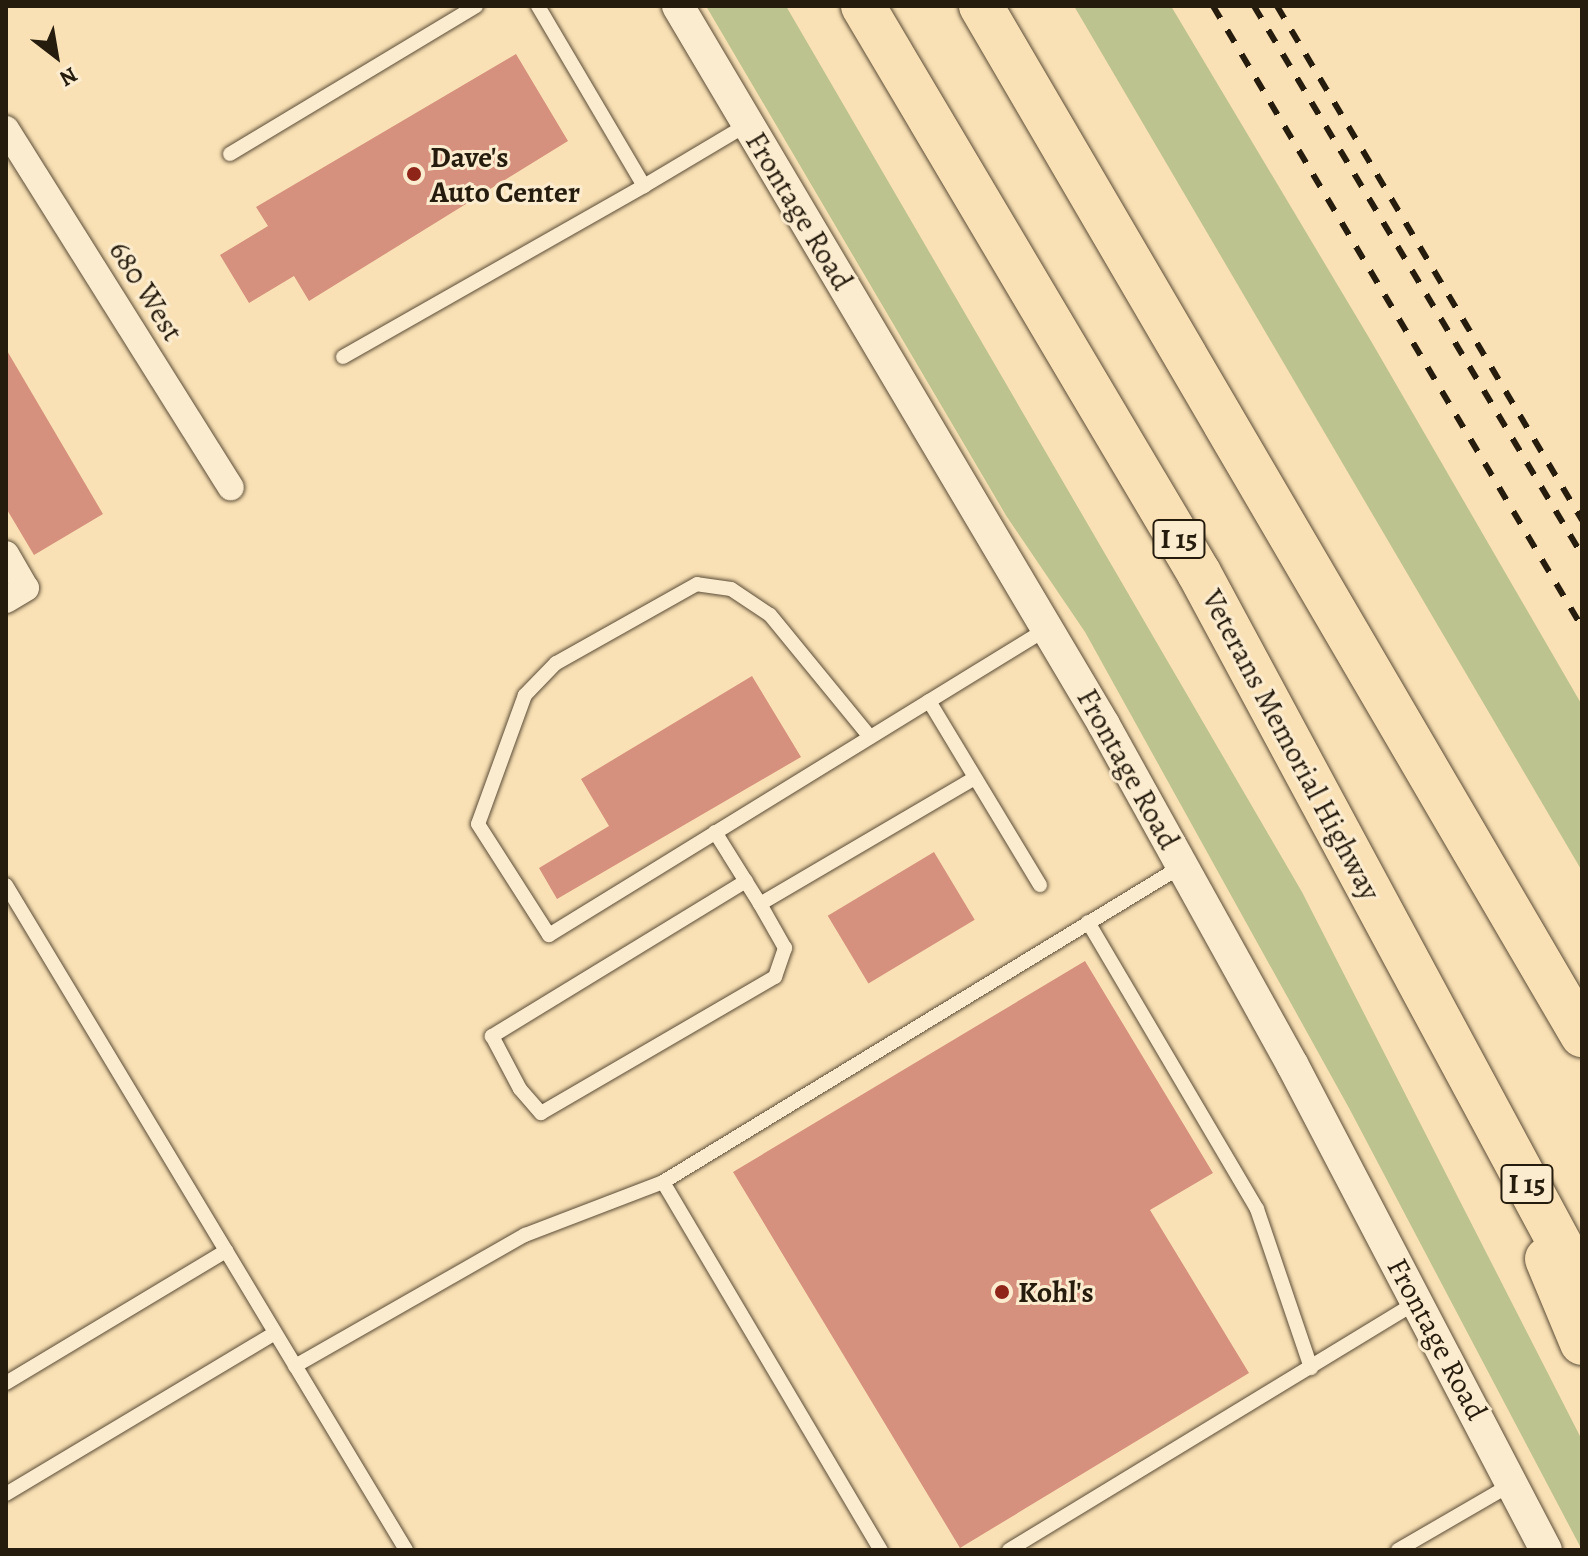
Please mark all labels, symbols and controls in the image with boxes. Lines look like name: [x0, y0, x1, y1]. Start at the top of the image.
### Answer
north arrow: [16, 16, 96, 96]
text: N: [54, 60, 83, 94]
street label: Frontage Road: [738, 125, 860, 297]
place label: Dave's Auto Center: [430, 139, 580, 210]
marker: Dave's Auto Center: [405, 165, 423, 183]
street label: 680 West: [101, 234, 191, 348]
road number: I 15: [1151, 515, 1207, 563]
street label: Veterans Memorial Highway: [1194, 584, 1388, 906]
street label: Frontage Road: [1069, 682, 1187, 856]
road number: I 15: [1499, 1160, 1555, 1208]
street label: Frontage Road: [1379, 1252, 1495, 1426]
place label: Kohl's: [1018, 1274, 1094, 1310]
marker: Kohl's: [993, 1283, 1011, 1301]

